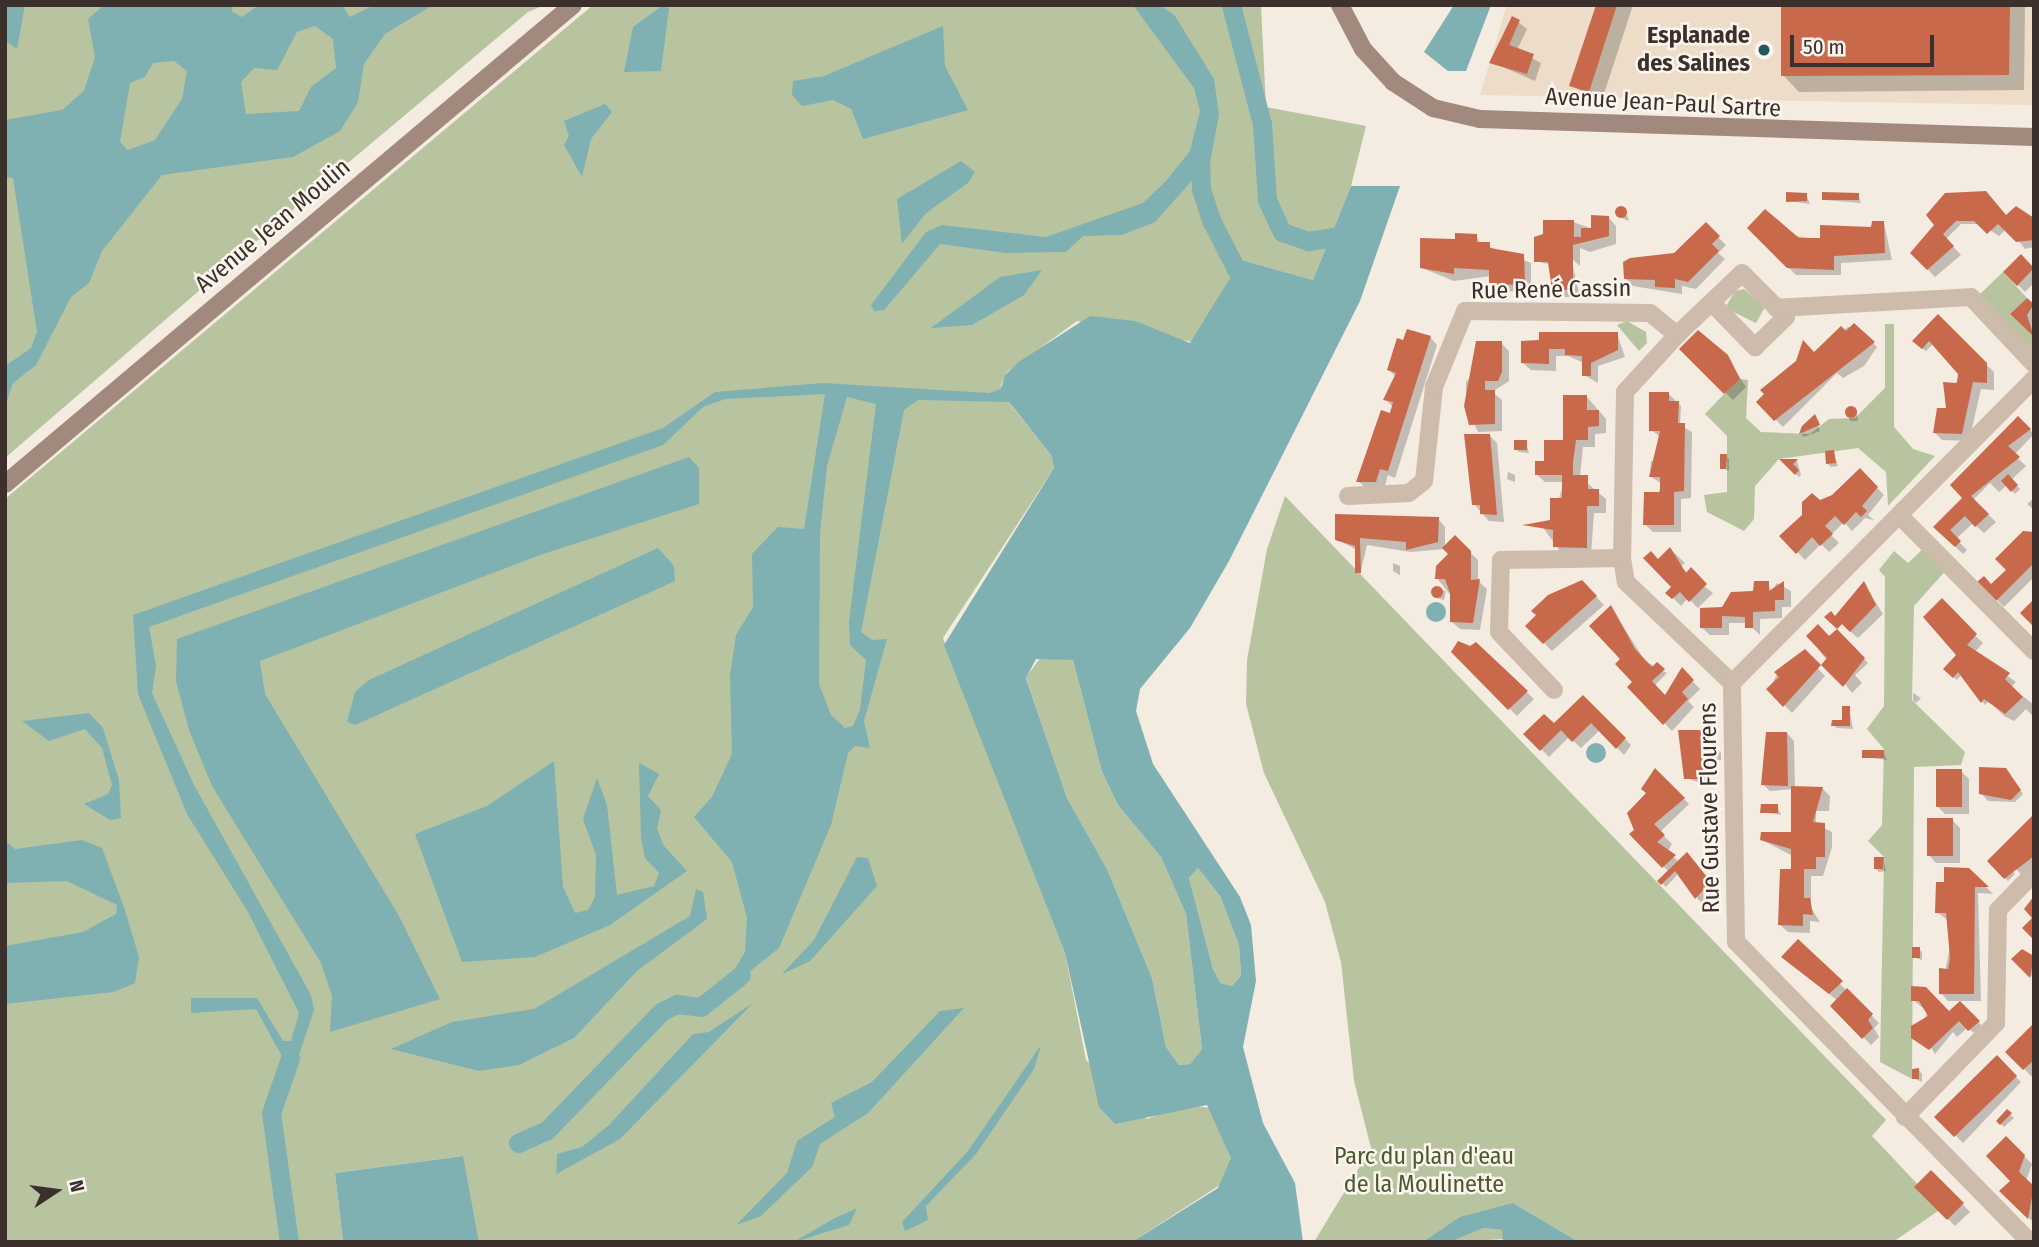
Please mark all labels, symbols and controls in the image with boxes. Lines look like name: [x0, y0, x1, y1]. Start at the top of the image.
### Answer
scale bar: [1794, 21, 1938, 65]
place label: Esplanade des Salines: [1637, 22, 1750, 78]
text: 50 m: [1803, 34, 1845, 60]
marker: Esplanade des Salines: [1756, 42, 1772, 58]
street label: Avenue Jean-Paul Sartre: [1544, 82, 1782, 124]
street label: Avenue Jean Moulin: [190, 153, 356, 299]
street label: Rue René Cassin: [1471, 274, 1631, 306]
street label: Rue Gustave Flourens: [1694, 702, 1726, 914]
park label: Parc du plan d'eau de la Moulinette: [1334, 1143, 1514, 1199]
north arrow: [21, 1156, 91, 1226]
text: N: [64, 1178, 89, 1194]

